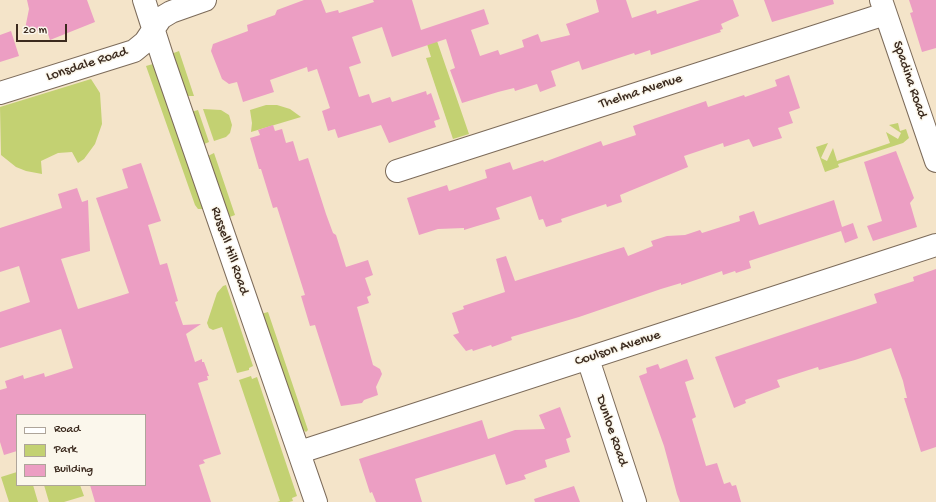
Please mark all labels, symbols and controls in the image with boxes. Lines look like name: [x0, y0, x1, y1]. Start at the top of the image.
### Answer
scale bar: [18, 16, 69, 42]
text: 20 m: [23, 24, 47, 38]
street label: Spadina Road: [888, 39, 930, 121]
street label: Lonsdale Road: [44, 44, 130, 86]
street label: Thelma Avenue: [597, 71, 685, 113]
street label: Russell Hill Road: [206, 205, 252, 297]
street label: Coulson Avenue: [573, 327, 663, 371]
street label: Dunloe Road: [591, 393, 631, 469]
legend: [16, 414, 146, 486]
text: Road: [54, 423, 80, 437]
text: Park: [54, 443, 77, 457]
text: Building: [54, 463, 93, 477]

